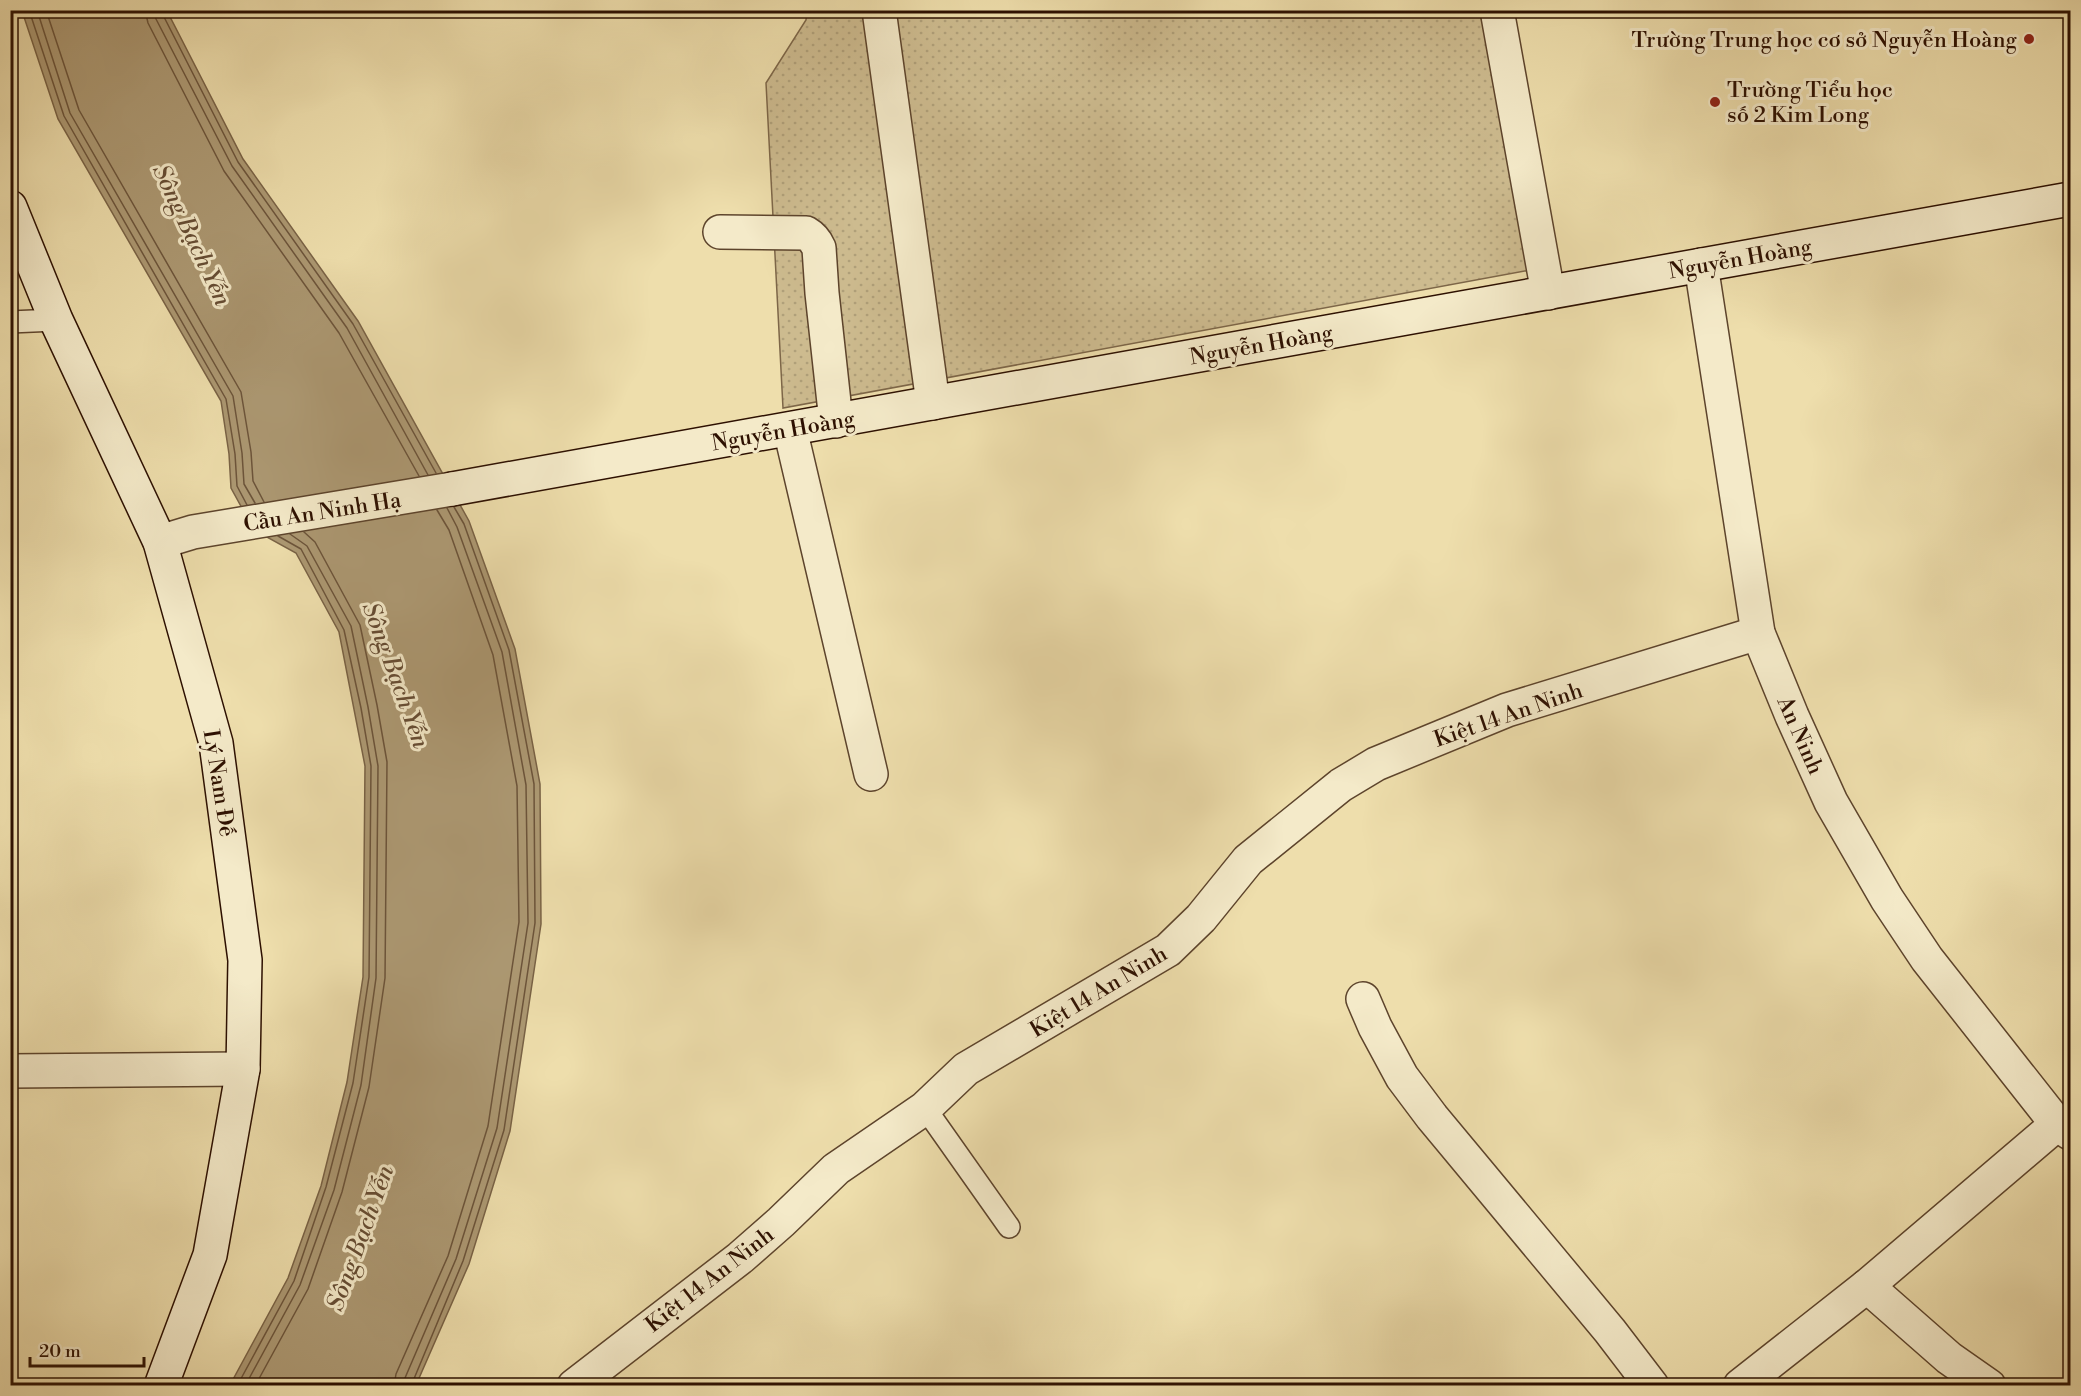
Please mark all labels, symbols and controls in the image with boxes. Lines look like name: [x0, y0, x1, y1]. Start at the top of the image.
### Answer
place label: Trường Trung học cơ sở Nguyễn Hoàng: [1631, 27, 2018, 54]
marker: Trường Trung học cơ sở Nguyễn Hoàng: [2022, 32, 2036, 46]
place label: Trường Tiểu học số 2 Kim Long: [1727, 77, 1893, 129]
marker: Trường Tiểu học số 2 Kim Long: [1708, 95, 1722, 109]
water label: Sông Bạch Yến: [145, 160, 237, 312]
street label: Nguyễn Hoàng: [1667, 233, 1815, 285]
street label: Nguyễn Hoàng: [1188, 319, 1336, 371]
street label: Nguyễn Hoàng: [710, 405, 858, 457]
street label: Cầu An Ninh Hạ: [242, 487, 404, 538]
water label: Sông Bạch Yến: [355, 598, 436, 753]
street label: Kiệt 14 An Ninh: [1431, 677, 1586, 754]
street label: An Ninh: [1770, 691, 1829, 779]
street label: Lý Nam Đế: [197, 728, 240, 839]
street label: Kiệt 14 An Ninh: [1025, 941, 1172, 1044]
water label: Sông Bạch Yến: [321, 1161, 401, 1315]
street label: Kiệt 14 An Ninh: [640, 1222, 780, 1339]
scale bar: [30, 1330, 144, 1368]
text: 20 m: [39, 1340, 81, 1363]

